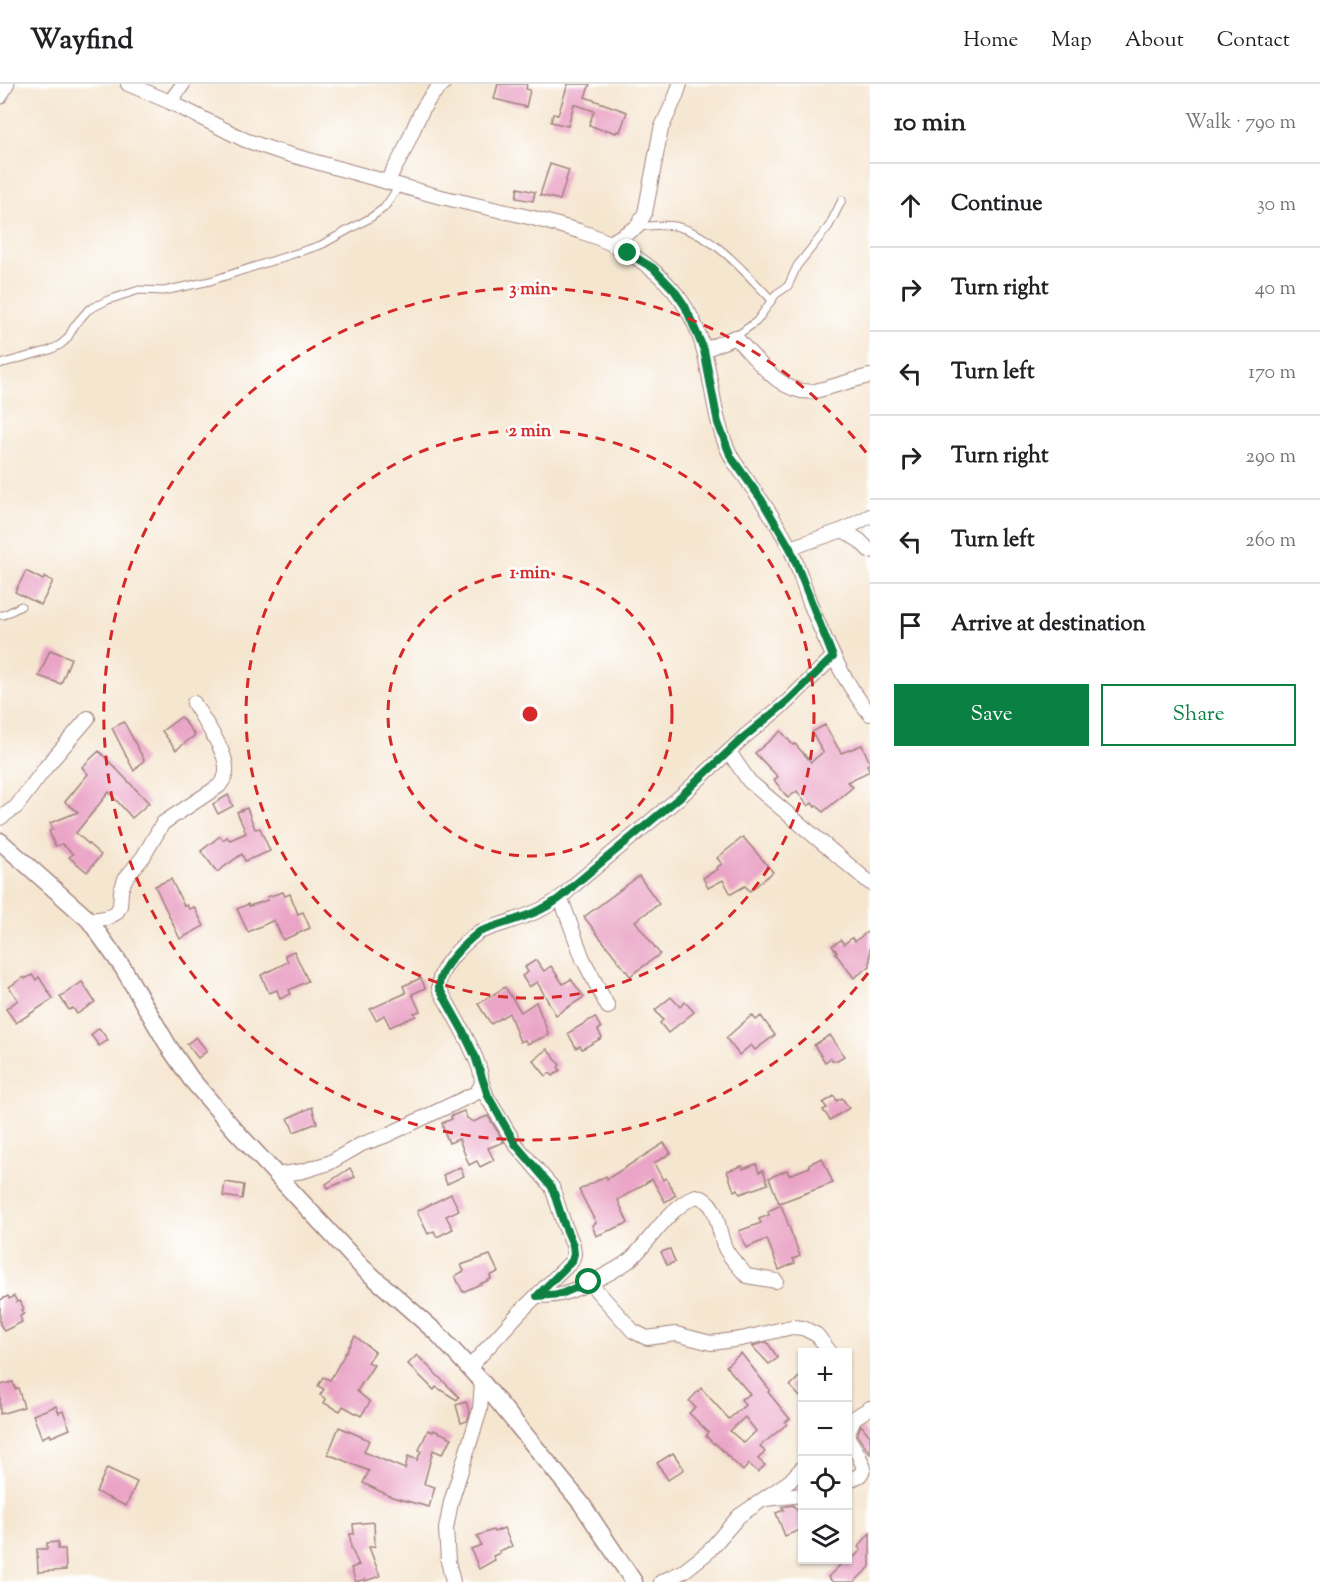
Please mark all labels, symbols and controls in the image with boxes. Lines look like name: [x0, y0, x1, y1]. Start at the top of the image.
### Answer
text: Wayfind: [30, 21, 133, 61]
text: Home: [963, 26, 1018, 56]
text: Map: [1051, 26, 1092, 56]
text: About: [1125, 26, 1184, 56]
text: Contact: [1217, 26, 1290, 56]
text: 10 min: [894, 105, 966, 142]
text: Walk · 790 m: [1185, 109, 1296, 138]
icon: ahead: [894, 189, 927, 222]
text: Continue: [951, 189, 1042, 221]
text: 30 m: [1257, 191, 1296, 220]
route end: [614, 239, 640, 265]
icon: right: [894, 273, 927, 306]
text: Turn right: [951, 273, 1048, 305]
text: 40 m: [1255, 275, 1296, 304]
text: 3 min: [509, 277, 551, 303]
icon: left: [894, 357, 927, 390]
text: Turn left: [951, 357, 1034, 389]
text: 170 m: [1248, 359, 1296, 388]
text: 2 min: [509, 419, 552, 445]
icon: right: [894, 441, 927, 474]
text: Turn right: [951, 441, 1048, 473]
text: 290 m: [1246, 443, 1296, 472]
icon: left: [894, 525, 927, 558]
text: Turn left: [951, 525, 1034, 557]
text: 260 m: [1245, 527, 1296, 556]
text: 1 min: [510, 561, 551, 587]
icon: arrive: [894, 609, 927, 642]
text: Arrive at destination: [951, 609, 1146, 641]
button: Save: [894, 684, 1089, 746]
button: Share: [1101, 684, 1296, 746]
centre of rings: [520, 704, 540, 724]
route start: [575, 1268, 601, 1294]
map controls: [798, 1348, 852, 1564]
button: +: [798, 1348, 852, 1402]
button: −: [798, 1402, 852, 1456]
button: locate: [798, 1456, 852, 1510]
button: layers: [798, 1510, 852, 1564]

